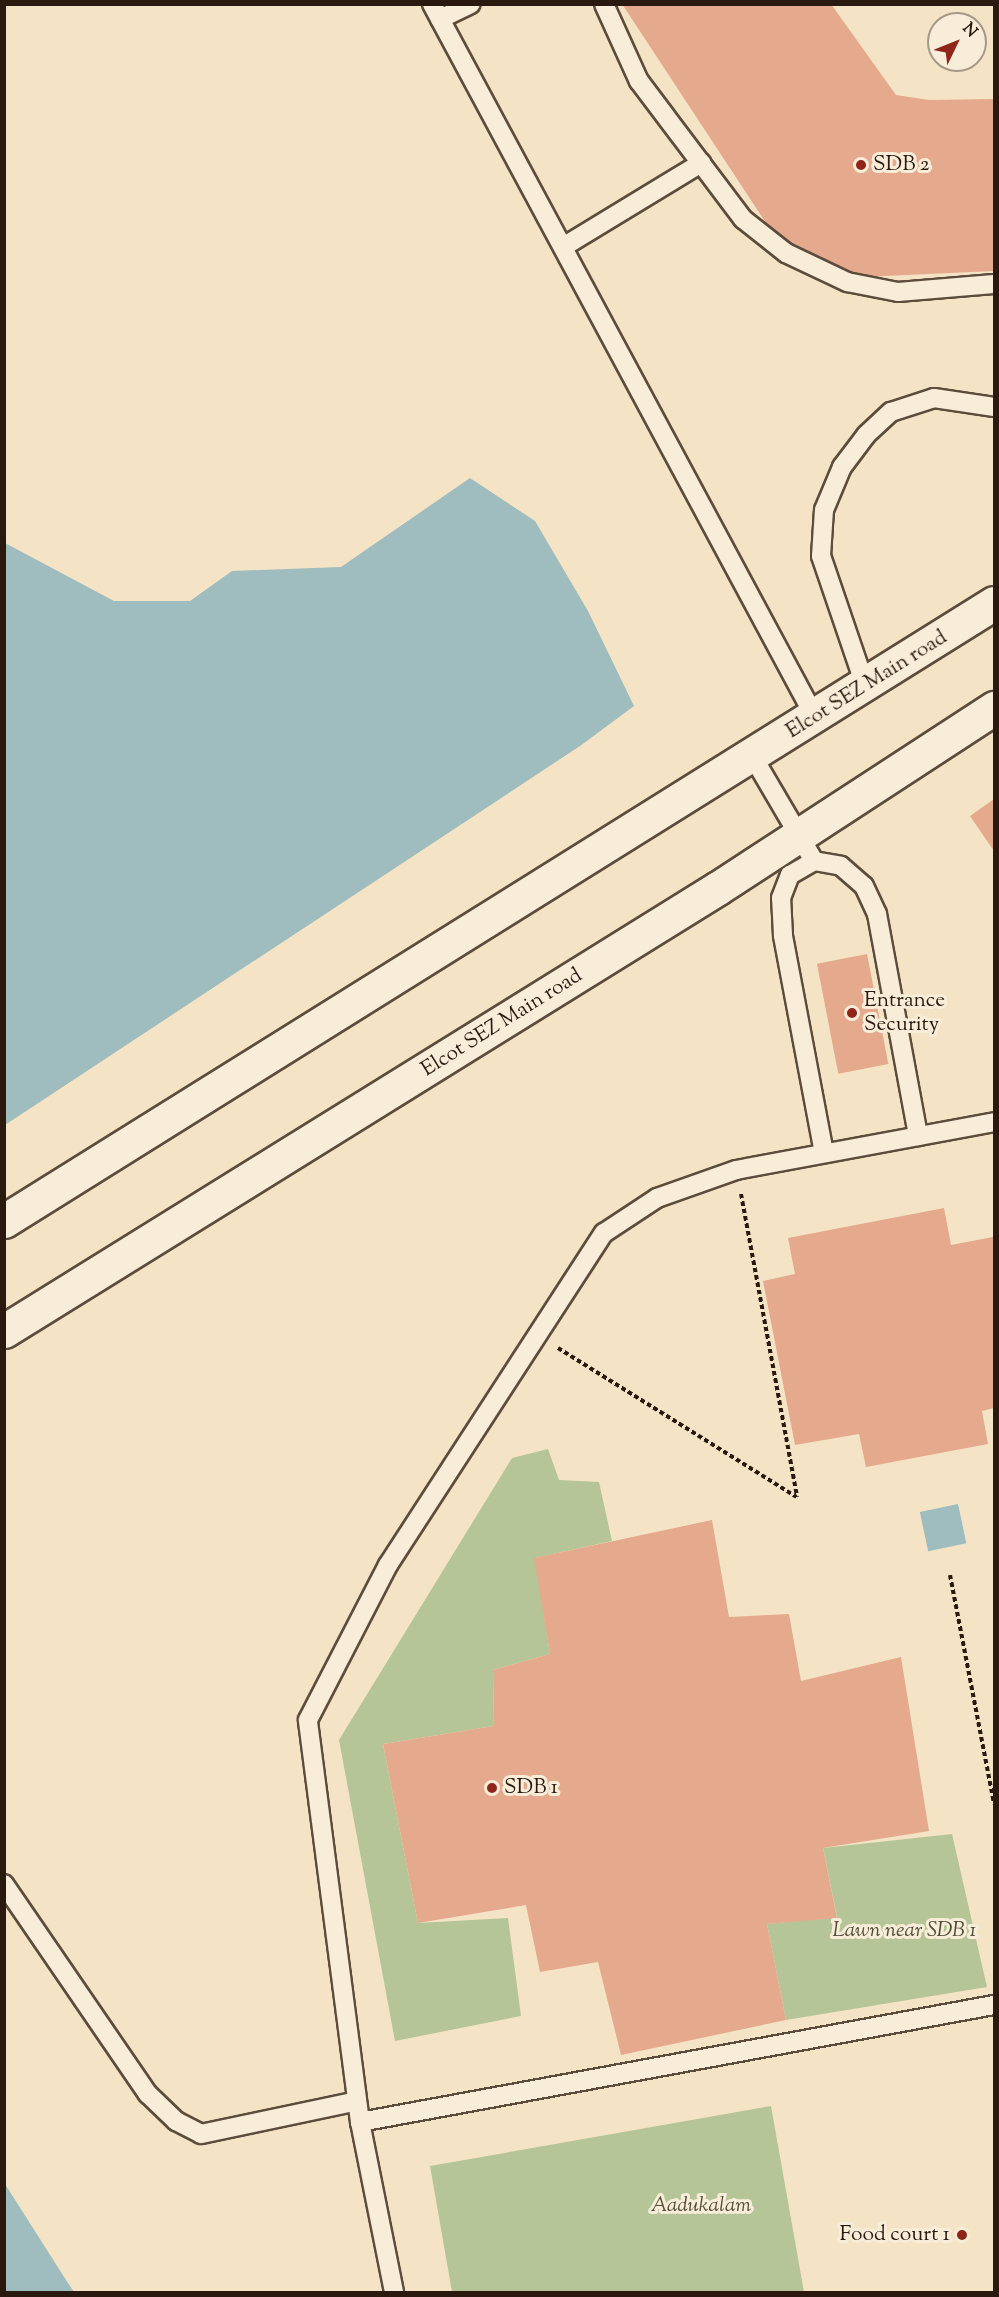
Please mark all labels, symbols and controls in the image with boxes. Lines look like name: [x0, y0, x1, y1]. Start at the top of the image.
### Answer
north arrow: [927, 12, 987, 72]
text: N: [956, 18, 982, 43]
place label: SDB 2: [873, 152, 930, 178]
marker: SDB 2: [854, 158, 868, 172]
street label: Elcot SEZ Main road: [782, 625, 952, 745]
street label: Elcot SEZ Main road: [417, 963, 587, 1083]
place label: Entrance Security: [864, 988, 945, 1038]
marker: Entrance Security: [845, 1006, 859, 1020]
place label: SDB 1: [504, 1775, 558, 1801]
marker: SDB 1: [485, 1781, 499, 1795]
park label: Lawn near SDB 1: [832, 1918, 976, 1944]
park label: Aadukalam: [651, 2193, 751, 2219]
place label: Food court 1: [840, 2222, 950, 2248]
marker: Food court 1: [955, 2228, 969, 2242]

